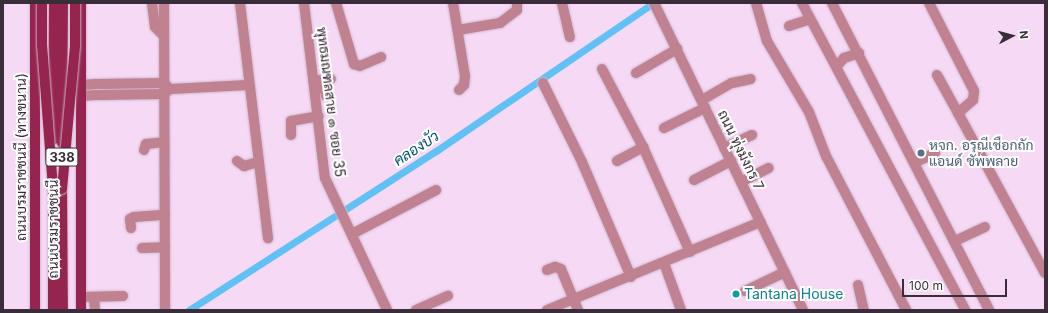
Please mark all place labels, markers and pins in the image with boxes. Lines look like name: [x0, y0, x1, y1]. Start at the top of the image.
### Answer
place label: หจก. อรุณีเชือกถัก แอนด์ ซัพพลาย: [929, 137, 1034, 170]
marker: หจก. อรุณีเชือกถัก แอนด์ ซัพพลาย: [916, 148, 926, 158]
place label: Tantana House: [744, 286, 843, 302]
marker: Tantana House: [731, 289, 741, 299]

